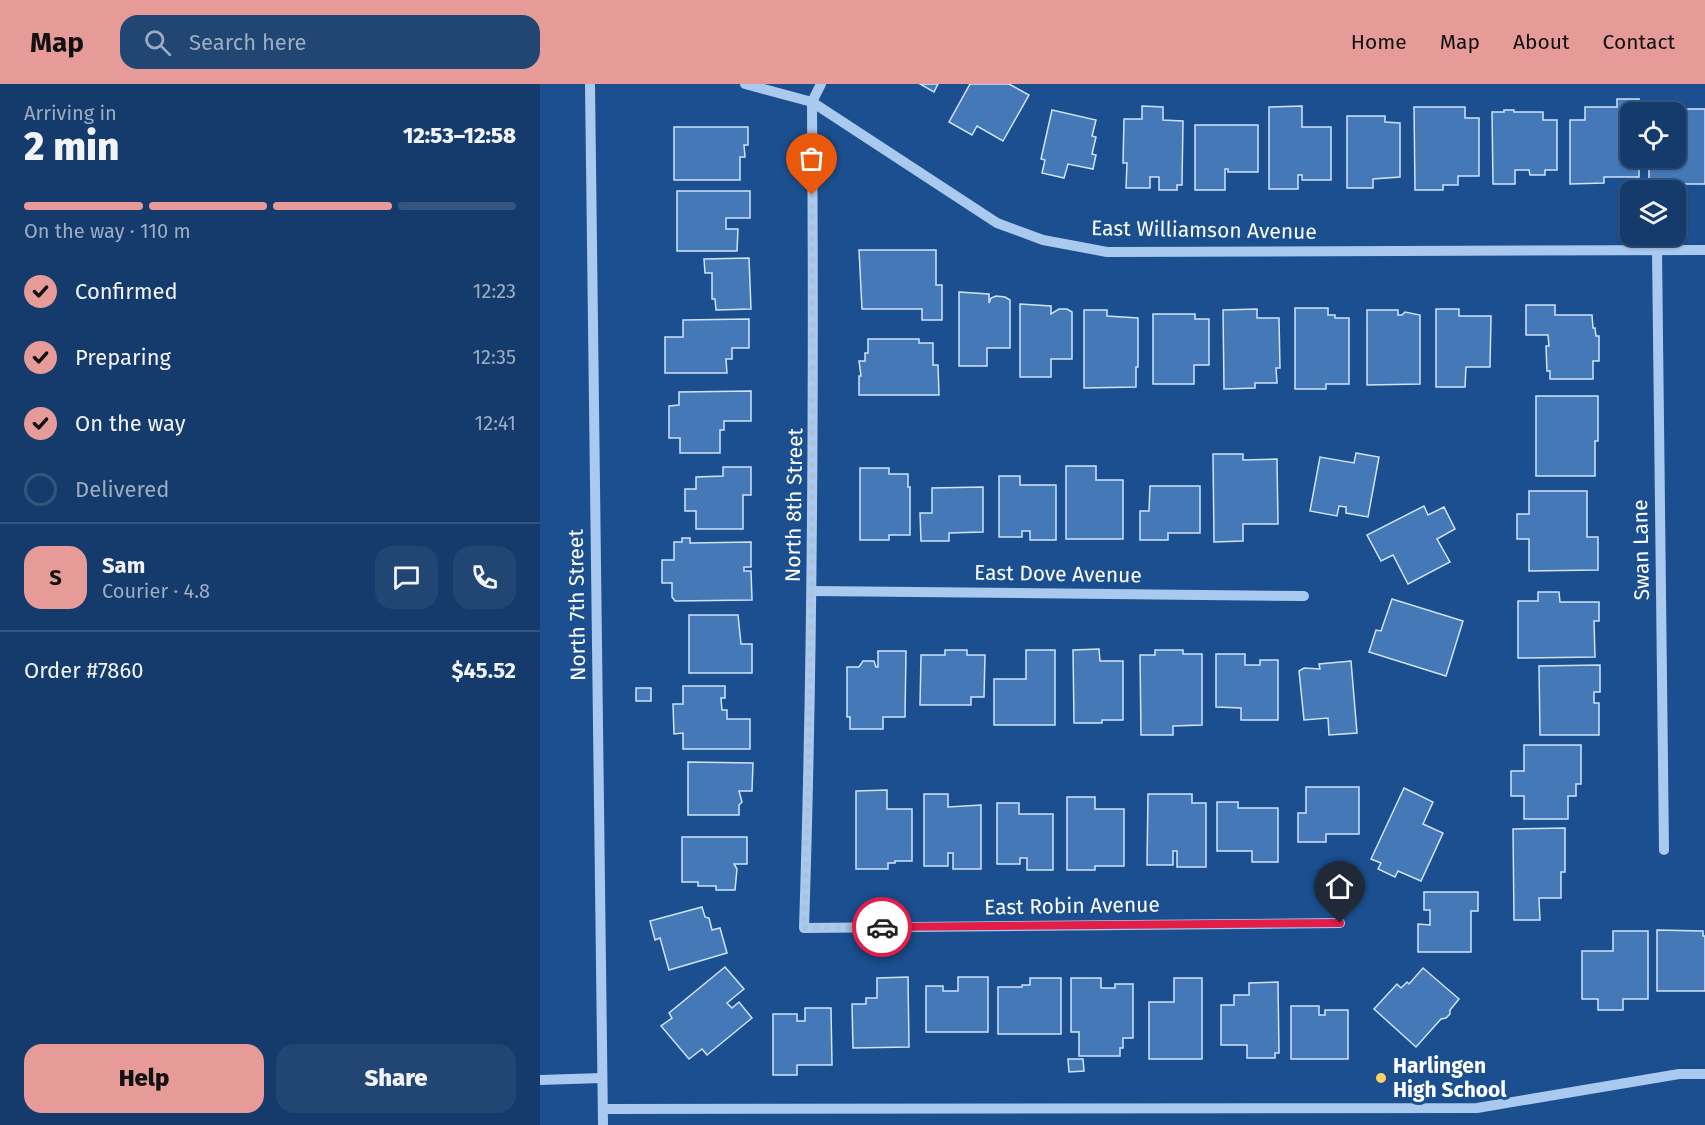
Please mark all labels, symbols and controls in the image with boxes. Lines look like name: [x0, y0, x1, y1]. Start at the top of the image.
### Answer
search box: [120, 15, 540, 69]
text: Map: [30, 26, 84, 59]
icon: search: [141, 26, 174, 59]
text: Search here: [189, 29, 307, 56]
text: Home: [1351, 29, 1407, 55]
text: Map: [1440, 29, 1480, 55]
text: About: [1513, 29, 1570, 55]
text: Contact: [1603, 29, 1675, 55]
text: Arriving in: [24, 101, 117, 125]
map controls: [1620, 102, 1686, 246]
button: locate: [1620, 102, 1686, 168]
text: 12:53–12:58: [403, 122, 516, 149]
text: 2 min: [24, 124, 120, 170]
pin: [786, 133, 837, 195]
icon: bag: [795, 142, 828, 175]
button: layers: [1620, 180, 1686, 246]
street label: East Williamson Avenue: [1091, 215, 1317, 245]
text: On the way · 110 m: [24, 219, 191, 243]
icon: check: [24, 275, 57, 308]
text: Confirmed: [75, 278, 178, 305]
text: 12:23: [473, 279, 516, 303]
icon: check: [24, 341, 57, 374]
text: Preparing: [75, 344, 171, 371]
text: 12:35: [472, 345, 516, 369]
icon: check: [24, 407, 57, 440]
text: On the way: [75, 410, 186, 437]
text: 12:41: [475, 411, 516, 435]
street label: North 8th Street: [780, 427, 808, 582]
text: Delivered: [75, 476, 170, 503]
street label: Swan Lane: [1627, 499, 1655, 601]
street label: North 7th Street: [563, 528, 591, 681]
button: chat: [375, 546, 438, 609]
button: phone: [453, 546, 516, 609]
text: Sam: [102, 552, 145, 579]
street label: East Dove Avenue: [974, 560, 1142, 588]
text: S: [49, 564, 62, 591]
text: Courier · 4.8: [102, 579, 210, 603]
text: Order #7860: [24, 657, 143, 684]
text: $45.52: [452, 657, 516, 684]
pin: [1314, 861, 1365, 923]
icon: home: [1323, 870, 1356, 903]
street label: East Robin Avenue: [984, 891, 1160, 921]
courier: [852, 897, 912, 957]
icon: car: [866, 911, 899, 944]
button: Help: [24, 1044, 264, 1113]
button: Share: [276, 1044, 516, 1113]
place label: Harlingen High School: [1393, 1053, 1507, 1103]
marker: Harlingen High School: [1374, 1071, 1388, 1085]

